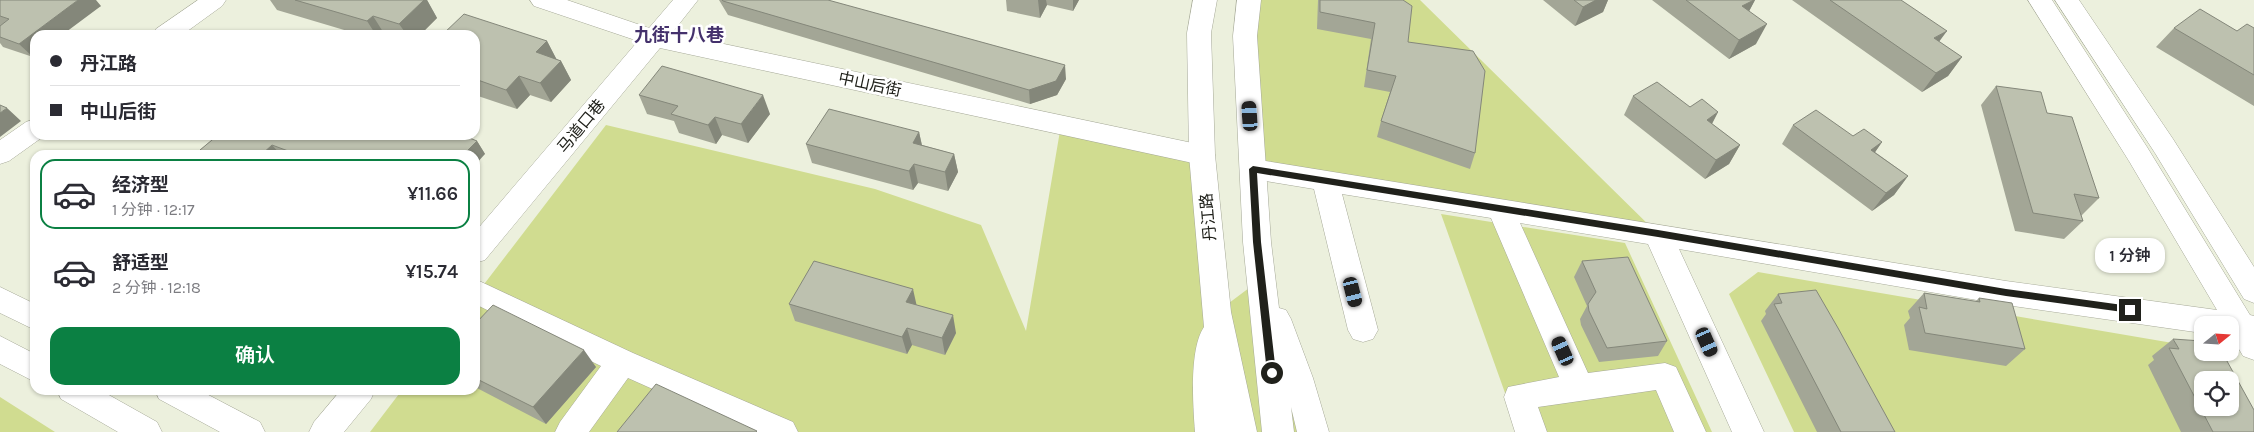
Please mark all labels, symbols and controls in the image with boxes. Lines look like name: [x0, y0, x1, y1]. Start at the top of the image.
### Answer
district label: 九街十八巷: [634, 24, 724, 46]
text: 丹江路: [80, 53, 137, 75]
street label: 中山后街: [837, 68, 903, 100]
street label: 马道口巷: [553, 95, 609, 157]
text: 中山后街: [80, 101, 156, 123]
car: [1241, 101, 1258, 131]
icon: car: [52, 172, 97, 217]
text: 经济型: [112, 174, 169, 196]
text: ¥11.66: [407, 183, 458, 205]
street label: 丹江路: [1196, 192, 1220, 242]
text: 1 分钟 · 12:17: [112, 200, 195, 219]
callout: 1 分钟: [2095, 238, 2165, 272]
text: 1 分钟: [2109, 246, 2151, 265]
icon: car: [52, 250, 97, 295]
text: 舒适型: [112, 252, 169, 274]
text: ¥15.74: [405, 261, 458, 283]
car: [1342, 276, 1363, 308]
text: 2 分钟 · 12:18: [112, 278, 201, 297]
route end: [2119, 299, 2141, 321]
north arrow: [2194, 316, 2239, 361]
map controls: [2194, 316, 2239, 416]
car: [1694, 325, 1719, 359]
button: 确认: [50, 327, 460, 385]
car: [1550, 334, 1575, 368]
route start: [1261, 362, 1283, 384]
button: locate: [2194, 371, 2239, 416]

